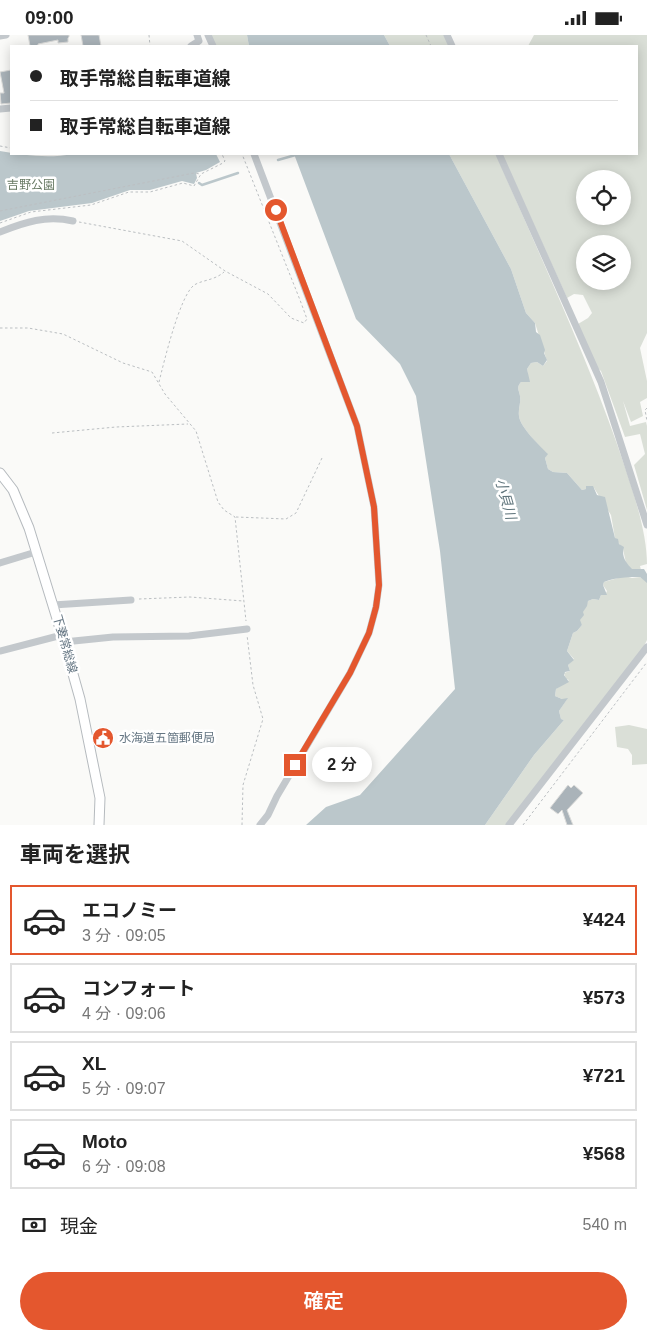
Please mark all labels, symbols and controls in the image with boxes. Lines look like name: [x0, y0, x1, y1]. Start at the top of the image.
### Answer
text: 09:00: [25, 7, 74, 28]
text: 取手常総自転車道線: [60, 68, 231, 89]
text: 取手常総自転車道線: [60, 116, 231, 137]
map controls: [576, 170, 631, 290]
button: locate: [576, 170, 631, 225]
park label: 吉野公園: [7, 178, 55, 192]
route start: [265, 199, 287, 221]
button: layers: [576, 235, 631, 290]
water label: 小貝川: [493, 477, 520, 523]
street label: 下妻常総線: [50, 613, 80, 675]
public building icon: 水海道五箇郵便局: [91, 726, 115, 750]
place label: 水海道五箇郵便局: [119, 731, 215, 745]
callout: 2 分: [312, 747, 372, 783]
route end: [284, 754, 306, 776]
text: 2 分: [327, 756, 357, 773]
text: 車両を選択: [20, 842, 130, 867]
icon: car: [22, 898, 67, 943]
text: エコノミー: [82, 900, 177, 921]
text: ¥424: [583, 909, 625, 930]
text: 3 分 · 09:05: [82, 927, 166, 944]
icon: car: [22, 976, 67, 1021]
text: コンフォート: [82, 978, 195, 999]
text: ¥573: [583, 987, 625, 1008]
text: 4 分 · 09:06: [82, 1005, 166, 1022]
text: XL: [82, 1053, 106, 1074]
icon: car: [22, 1054, 67, 1099]
text: ¥721: [583, 1065, 625, 1086]
text: 5 分 · 09:07: [82, 1080, 166, 1097]
text: Moto: [82, 1131, 127, 1152]
icon: car: [22, 1132, 67, 1177]
text: ¥568: [583, 1143, 625, 1164]
text: 6 分 · 09:08: [82, 1158, 166, 1175]
icon: cash: [20, 1211, 48, 1239]
text: 現金: [60, 1216, 98, 1237]
text: 540 m: [583, 1216, 627, 1233]
button: 確定: [20, 1272, 627, 1330]

